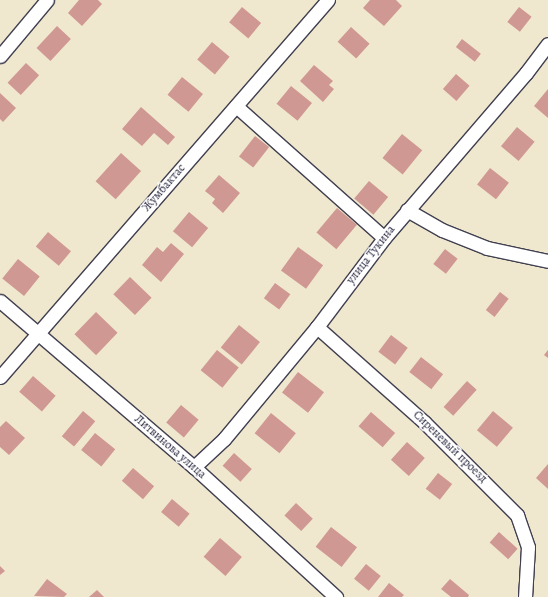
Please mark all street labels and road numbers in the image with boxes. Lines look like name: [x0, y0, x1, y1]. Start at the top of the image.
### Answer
street label: Жумбактас: [139, 161, 189, 215]
street label: улица Тукина: [344, 223, 398, 287]
street label: Сиреневый проезд: [410, 408, 490, 486]
street label: Литвинова улица: [131, 412, 209, 482]

